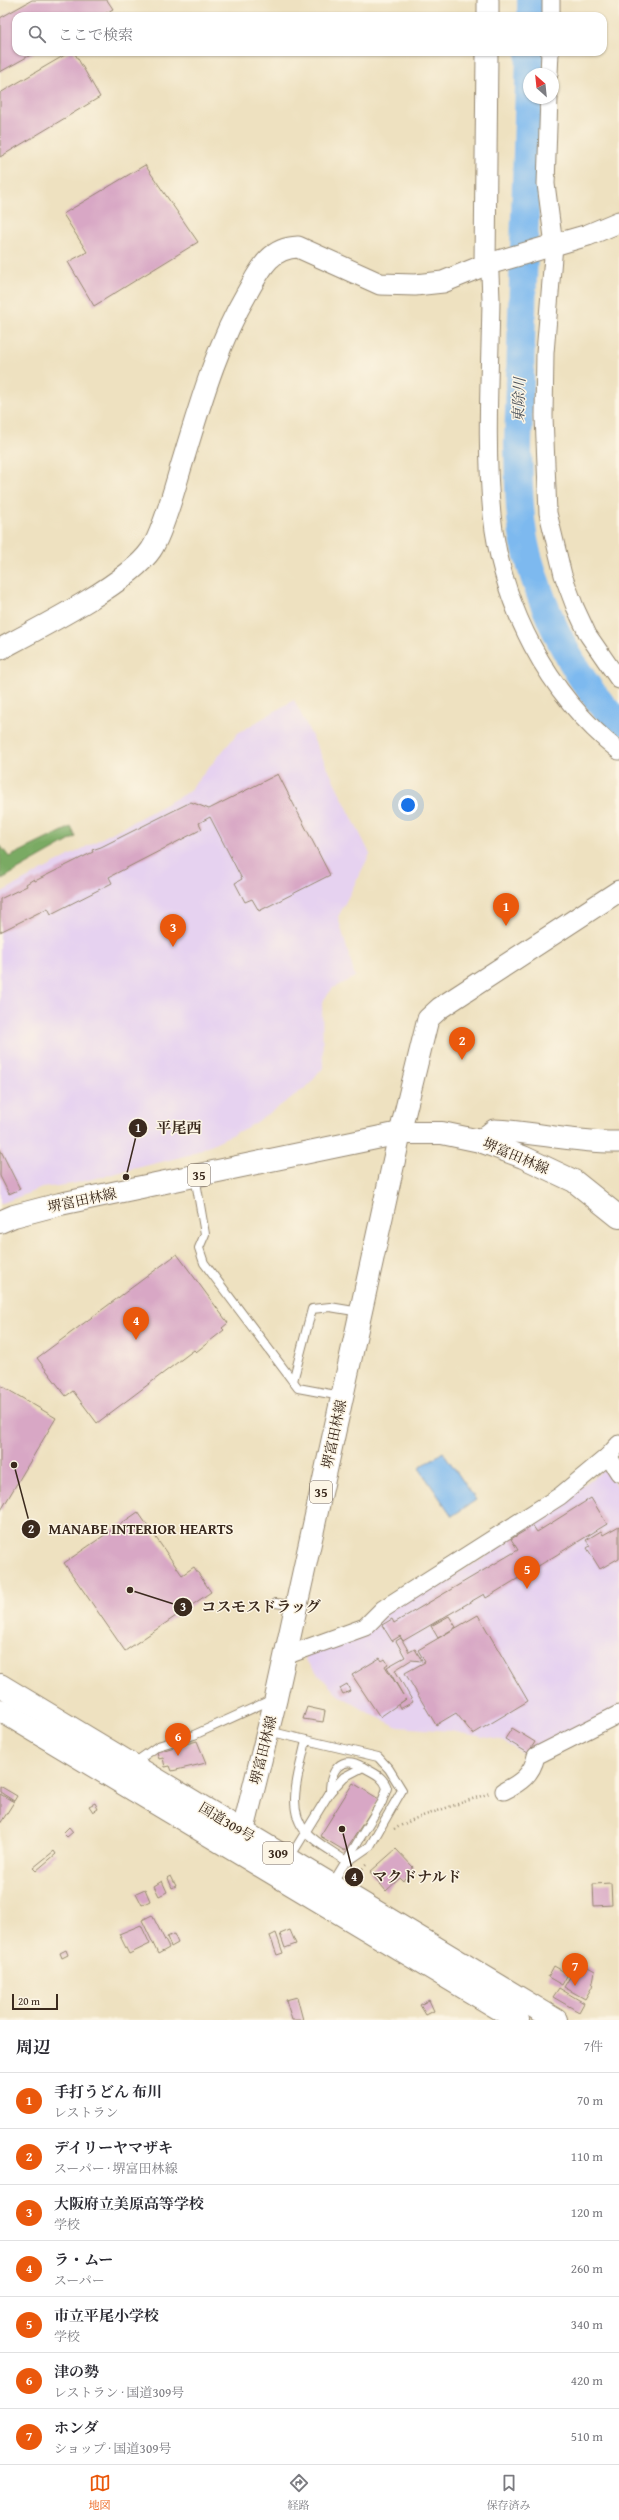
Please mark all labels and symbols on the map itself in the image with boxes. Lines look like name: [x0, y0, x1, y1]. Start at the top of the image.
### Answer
north arrow: [523, 68, 559, 104]
water label: 東除川: [507, 375, 530, 423]
your location: [398, 795, 418, 815]
pin: 1: [493, 893, 519, 926]
pin: 3: [160, 914, 186, 947]
pin: 2: [449, 1027, 475, 1060]
callout: 平尾西: [128, 1115, 209, 1142]
text: 平尾西: [156, 1117, 202, 1138]
text: 1: [135, 1119, 141, 1136]
street label: 堺富田林線: [480, 1133, 552, 1179]
road number: 35: [188, 1164, 210, 1186]
street label: 堺富田林線: [46, 1183, 118, 1217]
pin: 4: [123, 1307, 149, 1340]
street label: 堺富田林線: [317, 1398, 351, 1470]
road number: 35: [310, 1481, 332, 1503]
callout: MANABE INTERIOR HEARTS: [21, 1515, 242, 1542]
text: MANABE INTERIOR HEARTS: [49, 1518, 234, 1539]
text: 2: [28, 1520, 34, 1537]
pin: 5: [514, 1556, 540, 1589]
callout: コスモスドラッグ: [173, 1594, 329, 1621]
text: コスモスドラッグ: [201, 1596, 321, 1617]
text: 3: [180, 1598, 186, 1615]
street label: 堺富田林線: [245, 1714, 281, 1786]
pin: 6: [165, 1723, 191, 1756]
street label: 国道309号: [195, 1797, 259, 1847]
road number: 309: [263, 1842, 293, 1864]
callout: マクドナルド: [344, 1863, 470, 1890]
text: マクドナルド: [372, 1866, 462, 1887]
text: 4: [351, 1868, 357, 1885]
pin: 7: [562, 1953, 588, 1986]
scale bar: [12, 1992, 58, 2011]

